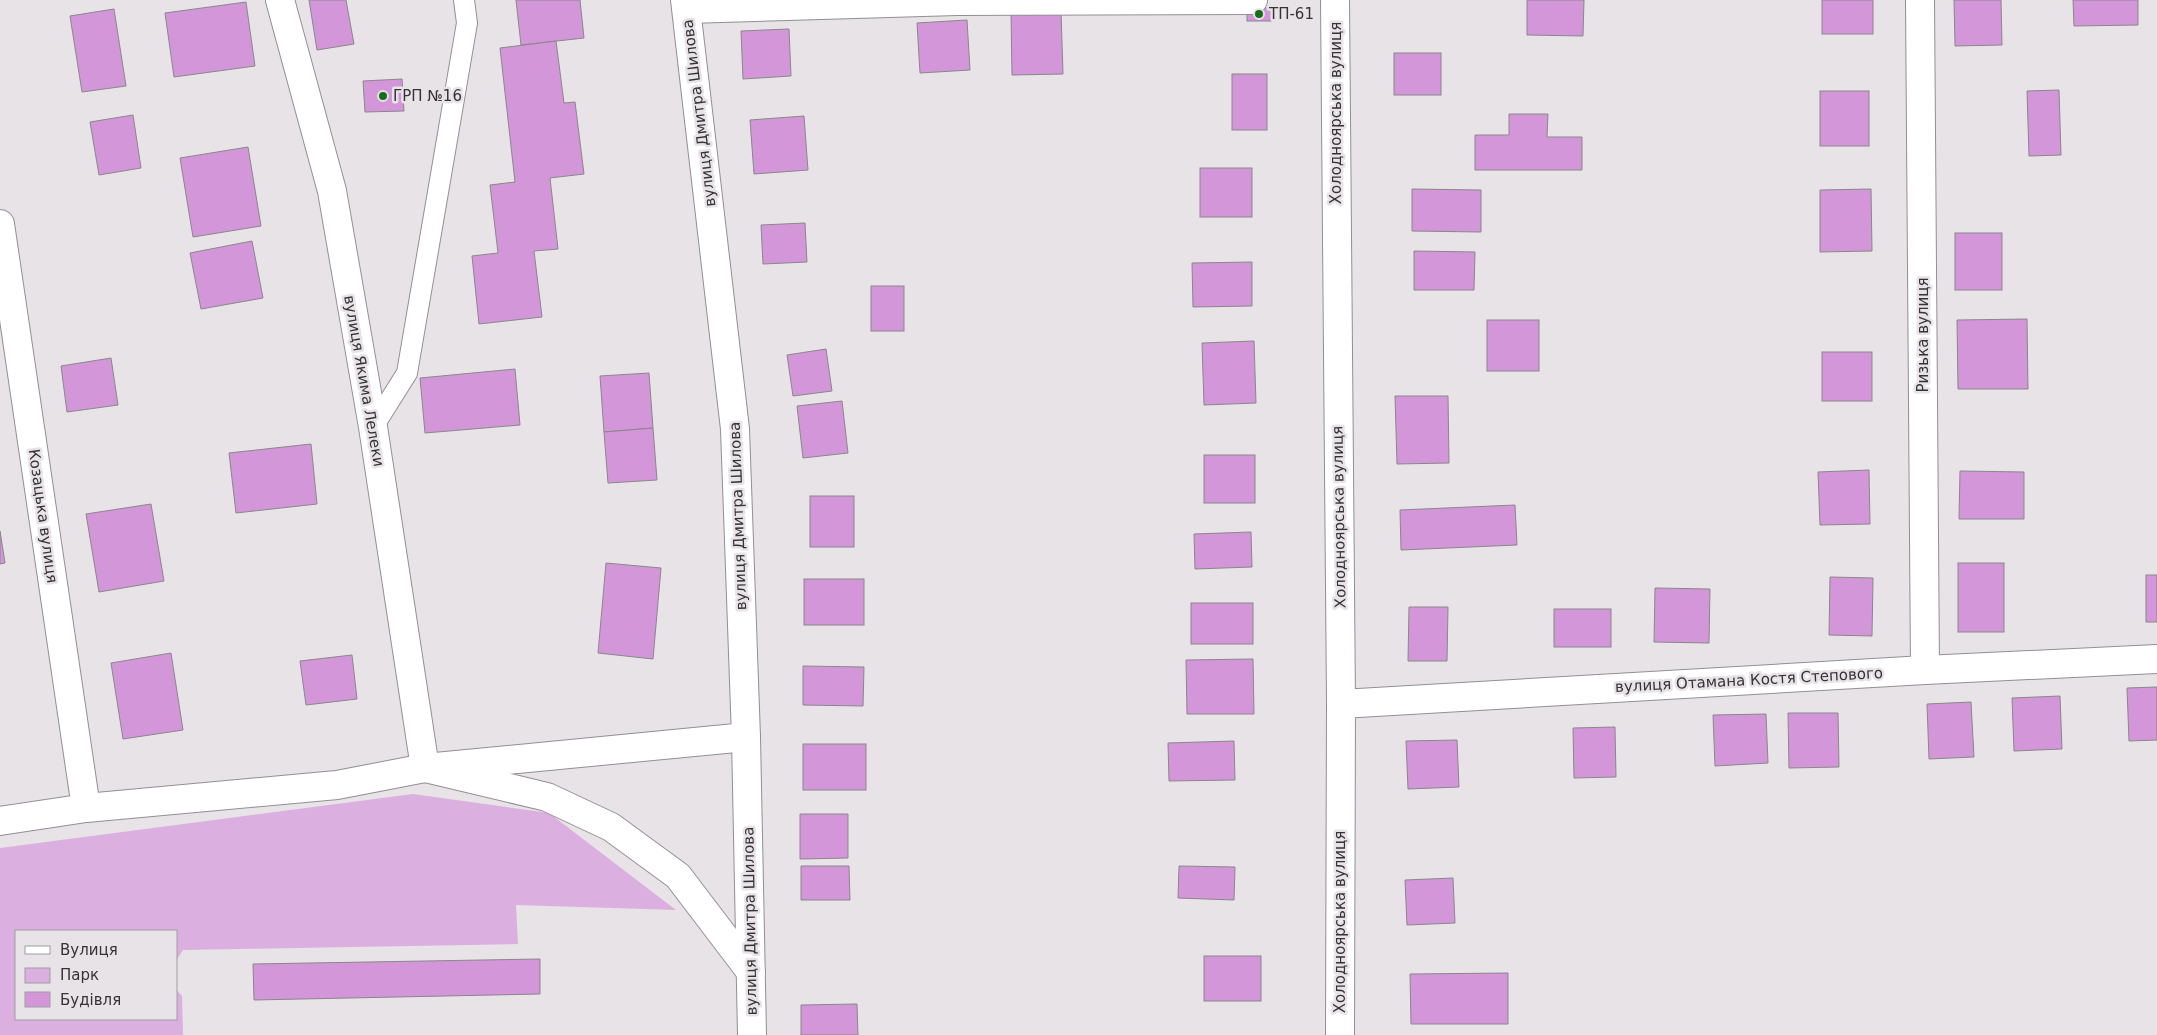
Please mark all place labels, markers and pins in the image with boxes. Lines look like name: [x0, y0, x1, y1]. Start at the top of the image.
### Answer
place label: ТП-61: [1268, 5, 1314, 23]
marker: ТП-61: [1253, 8, 1265, 20]
place label: ГРП №16: [393, 87, 462, 105]
marker: ГРП №16: [377, 90, 389, 102]

